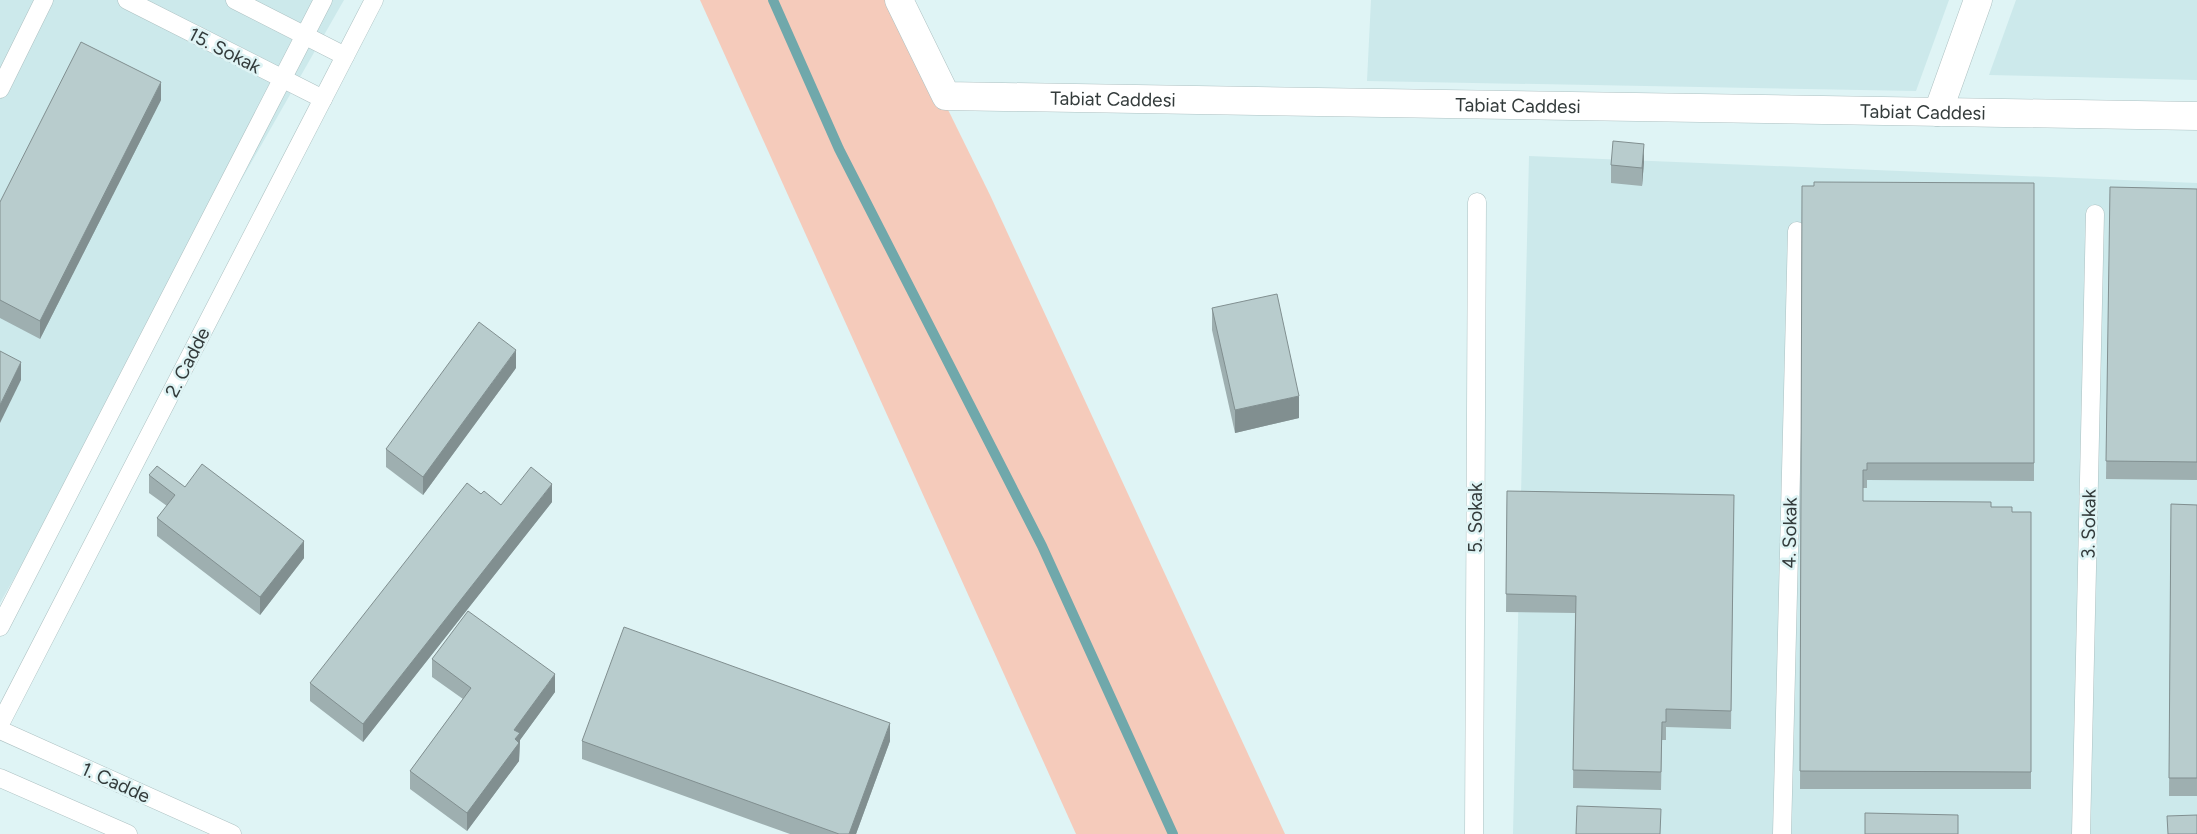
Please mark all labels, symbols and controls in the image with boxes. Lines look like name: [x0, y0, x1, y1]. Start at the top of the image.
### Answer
street label: 15. Sokak: [185, 22, 265, 79]
street label: Tabiat Caddesi: [1050, 87, 1176, 112]
street label: Tabiat Caddesi: [1455, 93, 1581, 118]
street label: Tabiat Caddesi: [1860, 100, 1986, 125]
street label: 2. Cadde: [160, 323, 215, 401]
street label: 5. Sokak: [1464, 482, 1487, 553]
street label: 3. Sokak: [2076, 488, 2101, 559]
street label: 4. Sokak: [1777, 497, 1802, 569]
street label: 1. Cadde: [78, 757, 154, 808]

